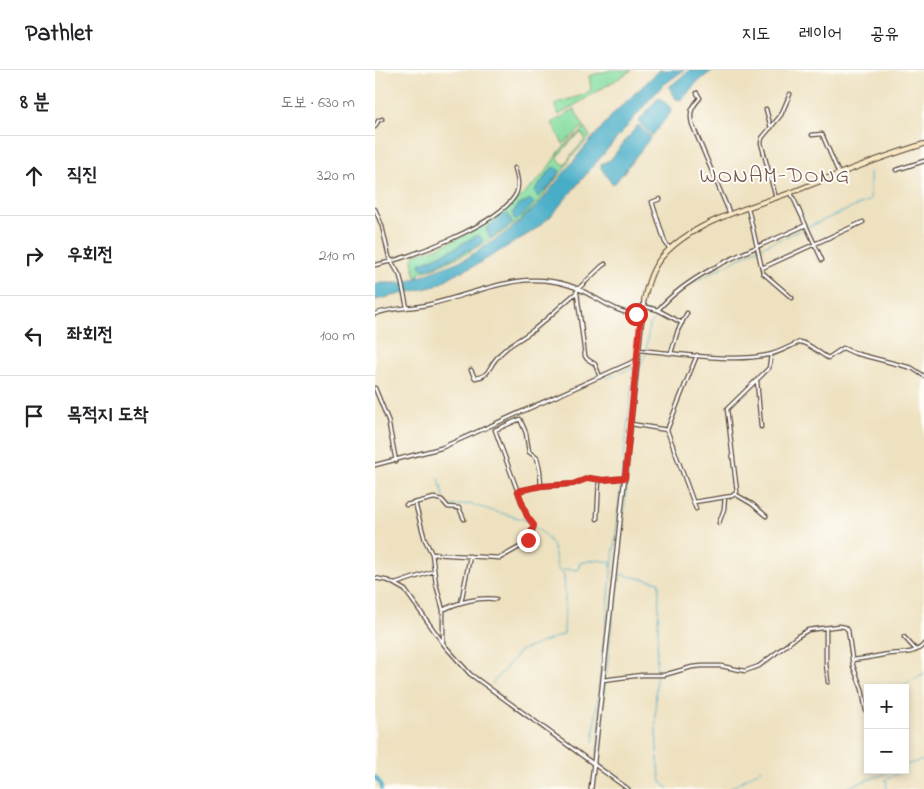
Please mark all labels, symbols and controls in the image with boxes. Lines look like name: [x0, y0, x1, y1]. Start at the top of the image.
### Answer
text: Pathlet: [25, 17, 93, 52]
text: 지도: [742, 22, 771, 48]
text: 레이어: [799, 22, 842, 48]
text: 공유: [870, 22, 899, 48]
text: 8 분: [20, 88, 50, 118]
text: 도보 · 630 m: [281, 91, 355, 115]
district label: WONAM-DONG: [700, 161, 850, 193]
icon: ahead: [20, 162, 48, 190]
text: 직진: [67, 162, 98, 189]
text: 320 m: [317, 164, 355, 188]
icon: right: [20, 242, 48, 270]
text: 우회전: [67, 242, 113, 269]
text: 210 m: [319, 244, 355, 268]
route start: [625, 303, 648, 326]
icon: left: [20, 322, 48, 350]
text: 좌회전: [67, 322, 113, 349]
text: 100 m: [320, 324, 355, 348]
icon: arrive: [20, 402, 48, 430]
text: 목적지 도착: [67, 402, 148, 429]
route end: [517, 529, 540, 552]
map controls: [864, 684, 909, 774]
button: +: [864, 684, 909, 729]
button: −: [864, 729, 909, 774]

